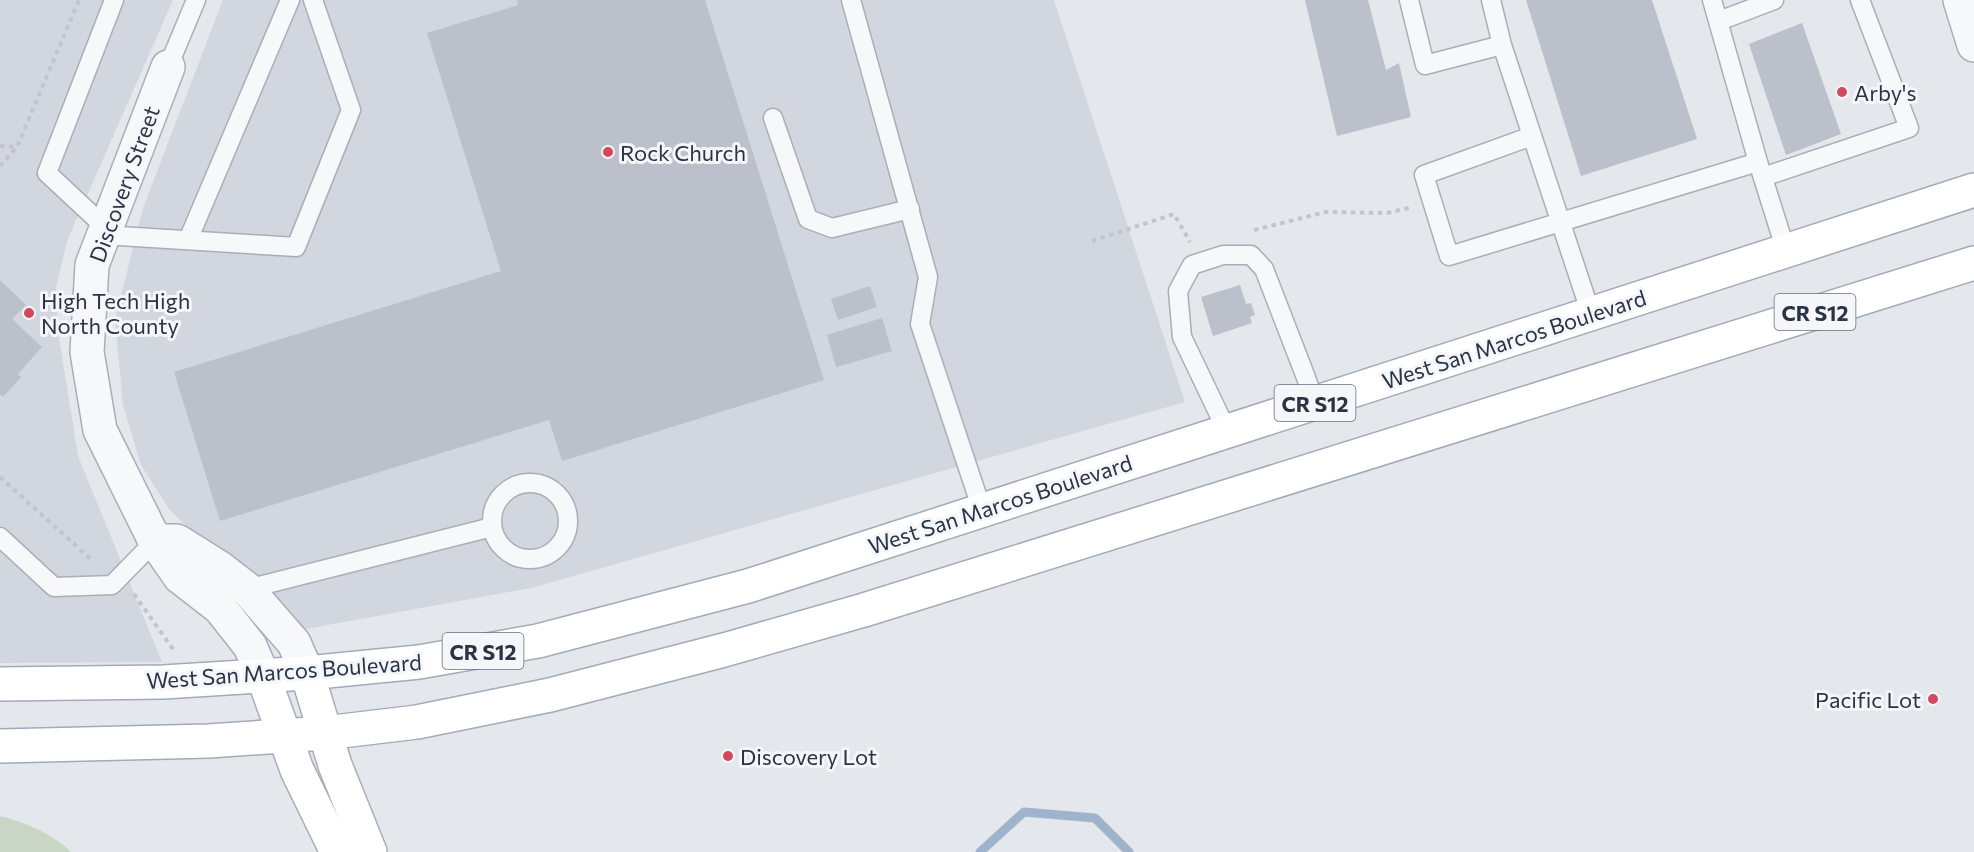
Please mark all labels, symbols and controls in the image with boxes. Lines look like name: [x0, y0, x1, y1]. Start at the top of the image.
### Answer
place label: Arby's: [1854, 79, 1917, 106]
marker: Arby's: [1835, 85, 1849, 99]
street label: Discovery Street: [83, 102, 165, 266]
place label: Rock Church: [620, 139, 746, 166]
marker: Rock Church: [601, 145, 615, 159]
street label: West San Marcos Boulevard: [1379, 284, 1649, 394]
place label: High Tech High North County: [41, 287, 190, 339]
road number: CR S12: [1774, 294, 1856, 330]
marker: High Tech High North County: [22, 306, 36, 320]
road number: CR S12: [1274, 385, 1356, 421]
street label: West San Marcos Boulevard: [865, 449, 1135, 559]
road number: CR S12: [442, 633, 524, 669]
street label: West San Marcos Boulevard: [145, 648, 423, 694]
place label: Pacific Lot: [1815, 686, 1921, 713]
marker: Pacific Lot: [1926, 692, 1940, 706]
place label: Discovery Lot: [740, 743, 877, 770]
marker: Discovery Lot: [721, 749, 735, 763]

